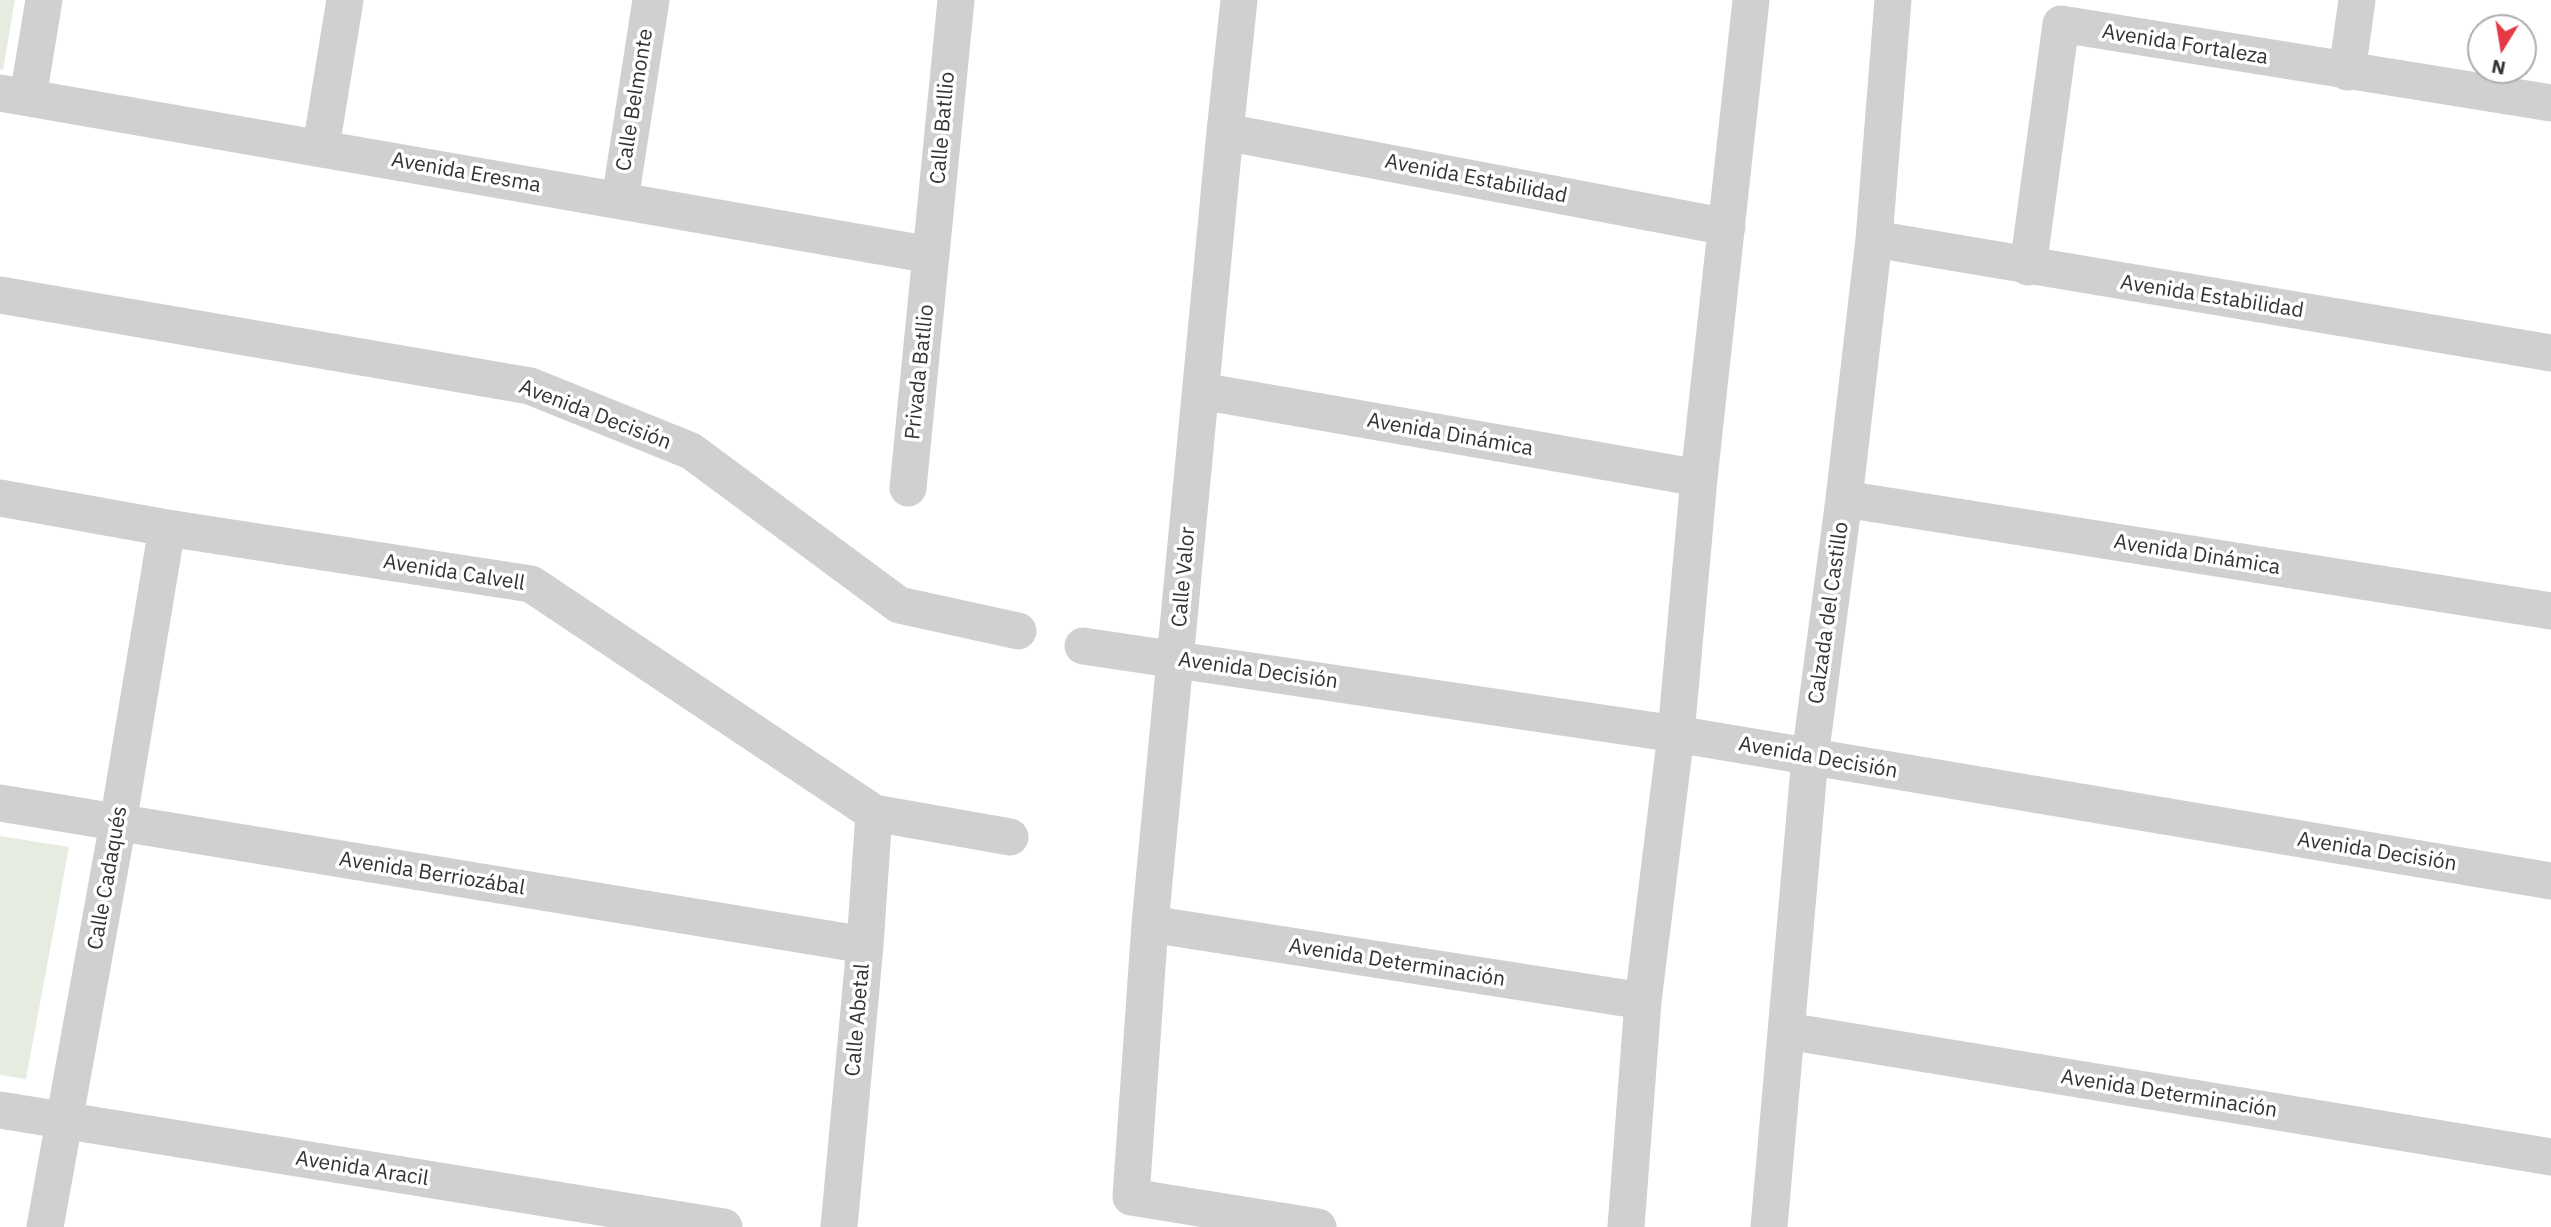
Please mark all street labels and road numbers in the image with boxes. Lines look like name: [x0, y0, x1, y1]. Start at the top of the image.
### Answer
street label: Avenida Fortaleza: [2100, 19, 2270, 71]
street label: Calle Belmonte: [611, 27, 659, 173]
street label: Calle Batllio: [926, 71, 960, 185]
street label: Avenida Eresma: [389, 147, 543, 199]
street label: Avenida Estabilidad: [1383, 149, 1569, 209]
street label: Avenida Estabilidad: [2119, 270, 2305, 324]
street label: Privada Batllio: [900, 303, 940, 441]
street label: Avenida Decisión: [515, 374, 675, 456]
street label: Avenida Dinámica: [1365, 408, 1535, 462]
street label: Calzada del Castillo: [1804, 520, 1854, 706]
street label: Calle Valor: [1167, 526, 1201, 628]
street label: Avenida Dinámica: [2112, 529, 2282, 581]
street label: Avenida Calvell: [381, 549, 527, 597]
street label: Avenida Decisión: [1177, 647, 1339, 695]
street label: Avenida Decisión: [1737, 732, 1899, 784]
street label: Calle Cadaqués: [83, 804, 133, 952]
street label: Avenida Decisión: [2296, 827, 2458, 877]
street label: Avenida Berriozábal: [337, 847, 527, 901]
street label: Avenida Determinación: [1287, 933, 1507, 993]
street label: Calle Abetal: [841, 962, 875, 1078]
street label: Avenida Determinación: [2059, 1064, 2279, 1124]
street label: Avenida Aracil: [294, 1146, 430, 1192]

